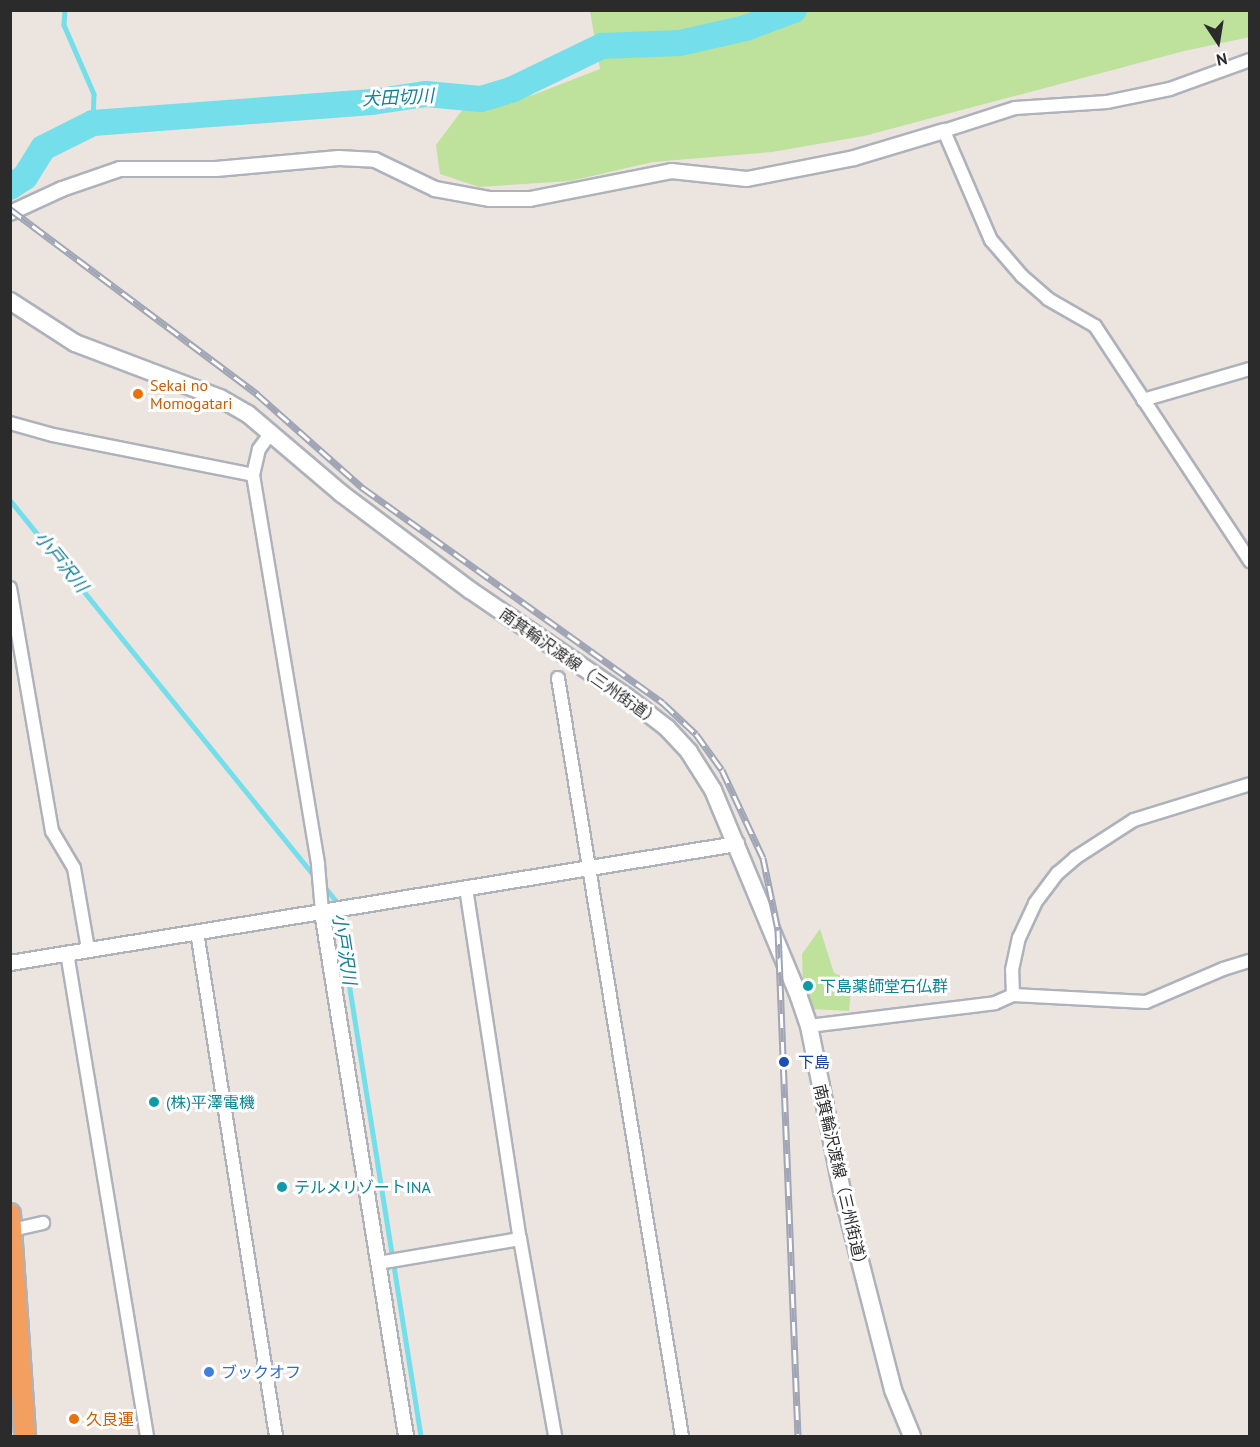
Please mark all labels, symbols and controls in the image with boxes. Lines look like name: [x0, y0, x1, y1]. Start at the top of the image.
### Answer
north arrow: [1188, 12, 1248, 72]
text: N: [1215, 49, 1229, 70]
water label: 犬田切川: [361, 85, 435, 111]
place label: Sekai no Momogatari: [150, 375, 232, 413]
marker: Sekai no Momogatari: [131, 387, 145, 401]
water label: 小戸沢川: [30, 527, 92, 597]
street label: 南箕輪沢渡線（三州街道）: [496, 604, 664, 730]
water label: 小戸沢川: [328, 912, 360, 986]
place label: 下島薬師堂石仏群: [820, 976, 948, 996]
marker: 下島薬師堂石仏群: [801, 979, 815, 993]
place label: 下島: [798, 1052, 830, 1072]
marker: 下島: [775, 1053, 793, 1071]
street label: 南箕輪沢渡線（三州街道）: [810, 1082, 872, 1274]
place label: (株)平澤電機: [166, 1092, 255, 1112]
marker: (株)平澤電機: [147, 1095, 161, 1109]
place label: テルメリゾートINA: [294, 1177, 431, 1197]
marker: テルメリゾートINA: [275, 1180, 289, 1194]
place label: ブックオフ: [221, 1362, 301, 1382]
marker: ブックオフ: [202, 1365, 216, 1379]
place label: 久良運: [86, 1409, 134, 1429]
marker: 久良運: [67, 1412, 81, 1426]

